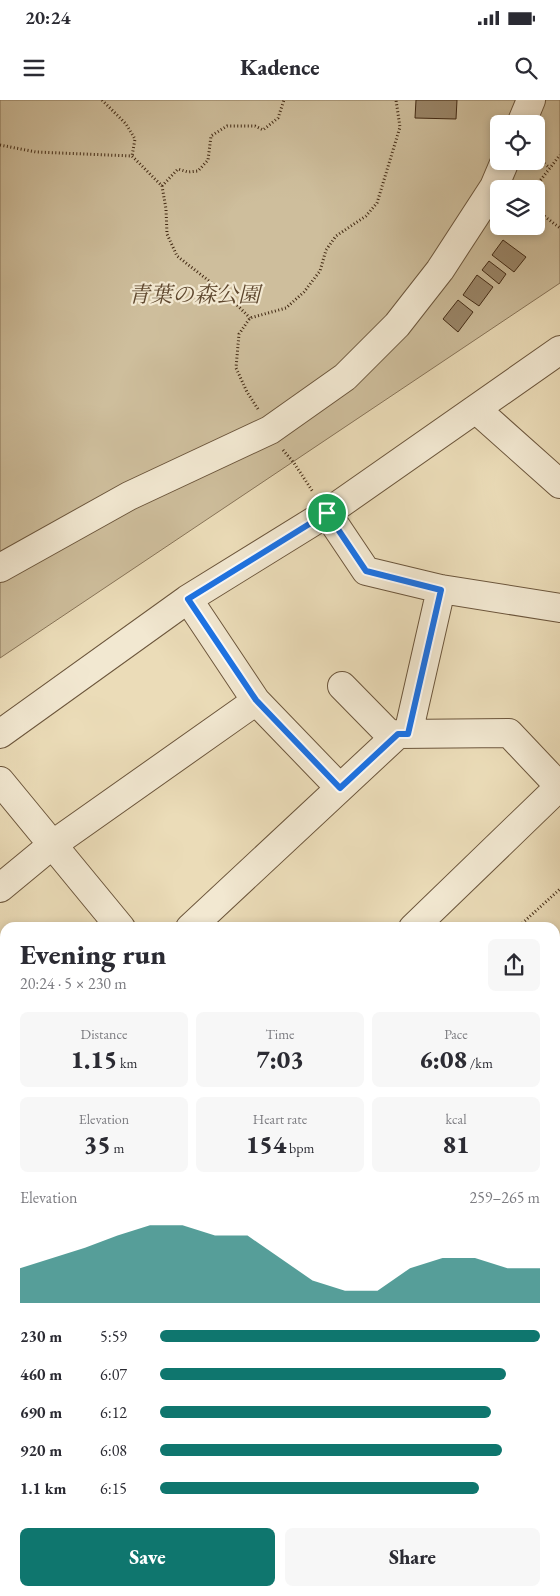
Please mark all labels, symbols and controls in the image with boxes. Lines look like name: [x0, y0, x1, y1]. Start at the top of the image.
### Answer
text: 20:24: [25, 5, 71, 30]
text: Kadence: [240, 53, 320, 82]
icon: menu: [20, 54, 48, 82]
icon: search: [512, 54, 540, 82]
map controls: [490, 115, 545, 235]
button: locate: [490, 115, 545, 170]
button: layers: [490, 180, 545, 235]
park label: 青葉の森公園: [128, 280, 263, 309]
pin: [306, 492, 348, 534]
icon: arrive: [313, 499, 341, 527]
text: Evening run: [20, 936, 166, 972]
button: share: [488, 939, 540, 991]
text: 20:24 · 5 × 230 m: [20, 973, 127, 994]
text: Distance: [81, 1025, 127, 1043]
text: Time: [265, 1025, 295, 1043]
text: Pace: [444, 1025, 468, 1043]
text: 1.15: [70, 1043, 117, 1075]
text: 7:03: [256, 1043, 304, 1075]
text: 6:08: [419, 1043, 467, 1075]
text: km: [117, 1054, 138, 1072]
text: /km: [467, 1054, 493, 1072]
text: Elevation: [79, 1110, 129, 1128]
text: Heart rate: [253, 1110, 307, 1128]
text: kcal: [446, 1110, 467, 1128]
text: 35: [84, 1128, 111, 1160]
text: 154: [246, 1128, 286, 1160]
text: 81: [442, 1128, 470, 1160]
text: m: [111, 1139, 124, 1157]
text: bpm: [286, 1139, 314, 1157]
text: Elevation: [20, 1187, 78, 1208]
text: 259–265 m: [469, 1187, 540, 1208]
text: 230 m: [20, 1326, 62, 1347]
text: 5:59: [100, 1326, 127, 1347]
text: 460 m: [20, 1364, 62, 1385]
text: 6:07: [100, 1364, 127, 1385]
text: 690 m: [20, 1402, 62, 1423]
text: 6:12: [100, 1402, 127, 1423]
text: 920 m: [20, 1440, 62, 1461]
text: 6:08: [100, 1440, 127, 1461]
text: 1.1 km: [20, 1478, 66, 1499]
text: 6:15: [100, 1478, 127, 1499]
button: Save: [20, 1528, 275, 1586]
button: Share: [285, 1528, 540, 1586]

